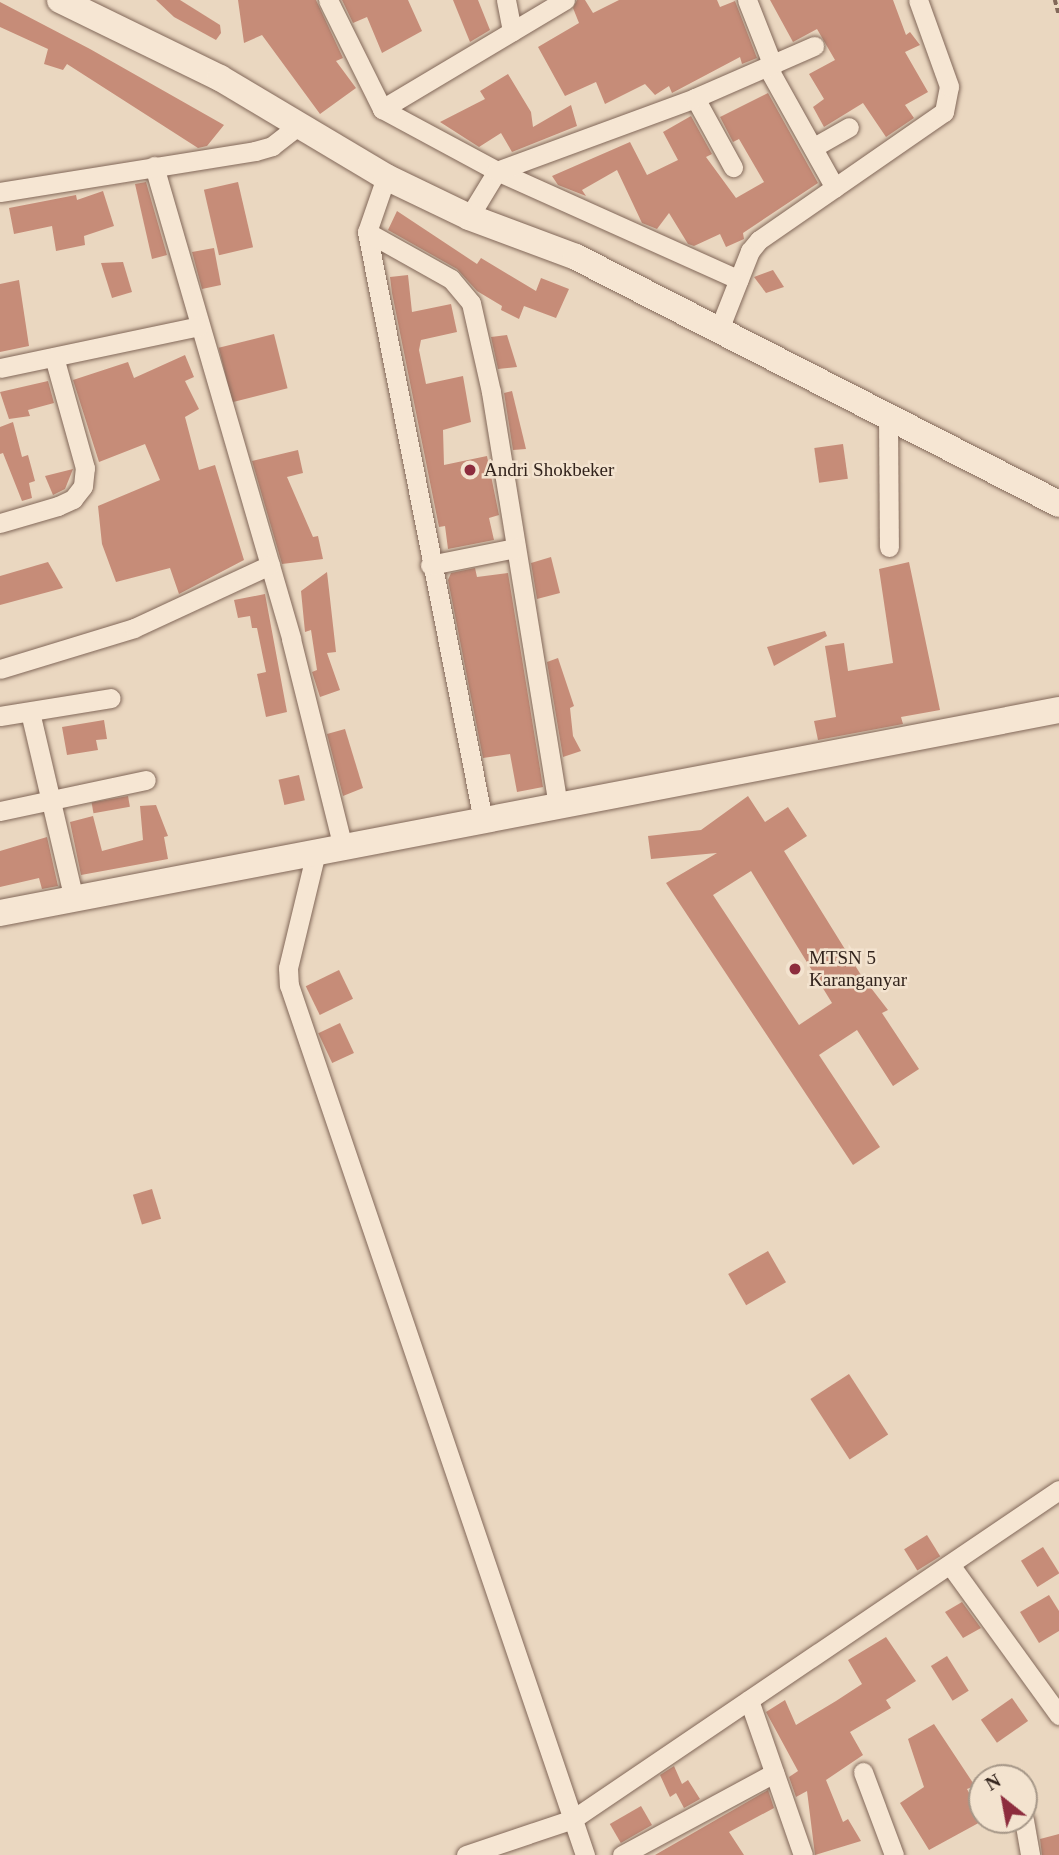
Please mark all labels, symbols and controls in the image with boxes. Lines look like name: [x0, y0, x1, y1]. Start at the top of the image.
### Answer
place label: Andri Shokbeker: [484, 459, 614, 481]
marker: Andri Shokbeker: [462, 462, 478, 478]
place label: MTSN 5 Karanganyar: [809, 947, 907, 991]
marker: MTSN 5 Karanganyar: [787, 961, 803, 977]
north arrow: [968, 1764, 1038, 1834]
text: N: [982, 1770, 1004, 1795]

